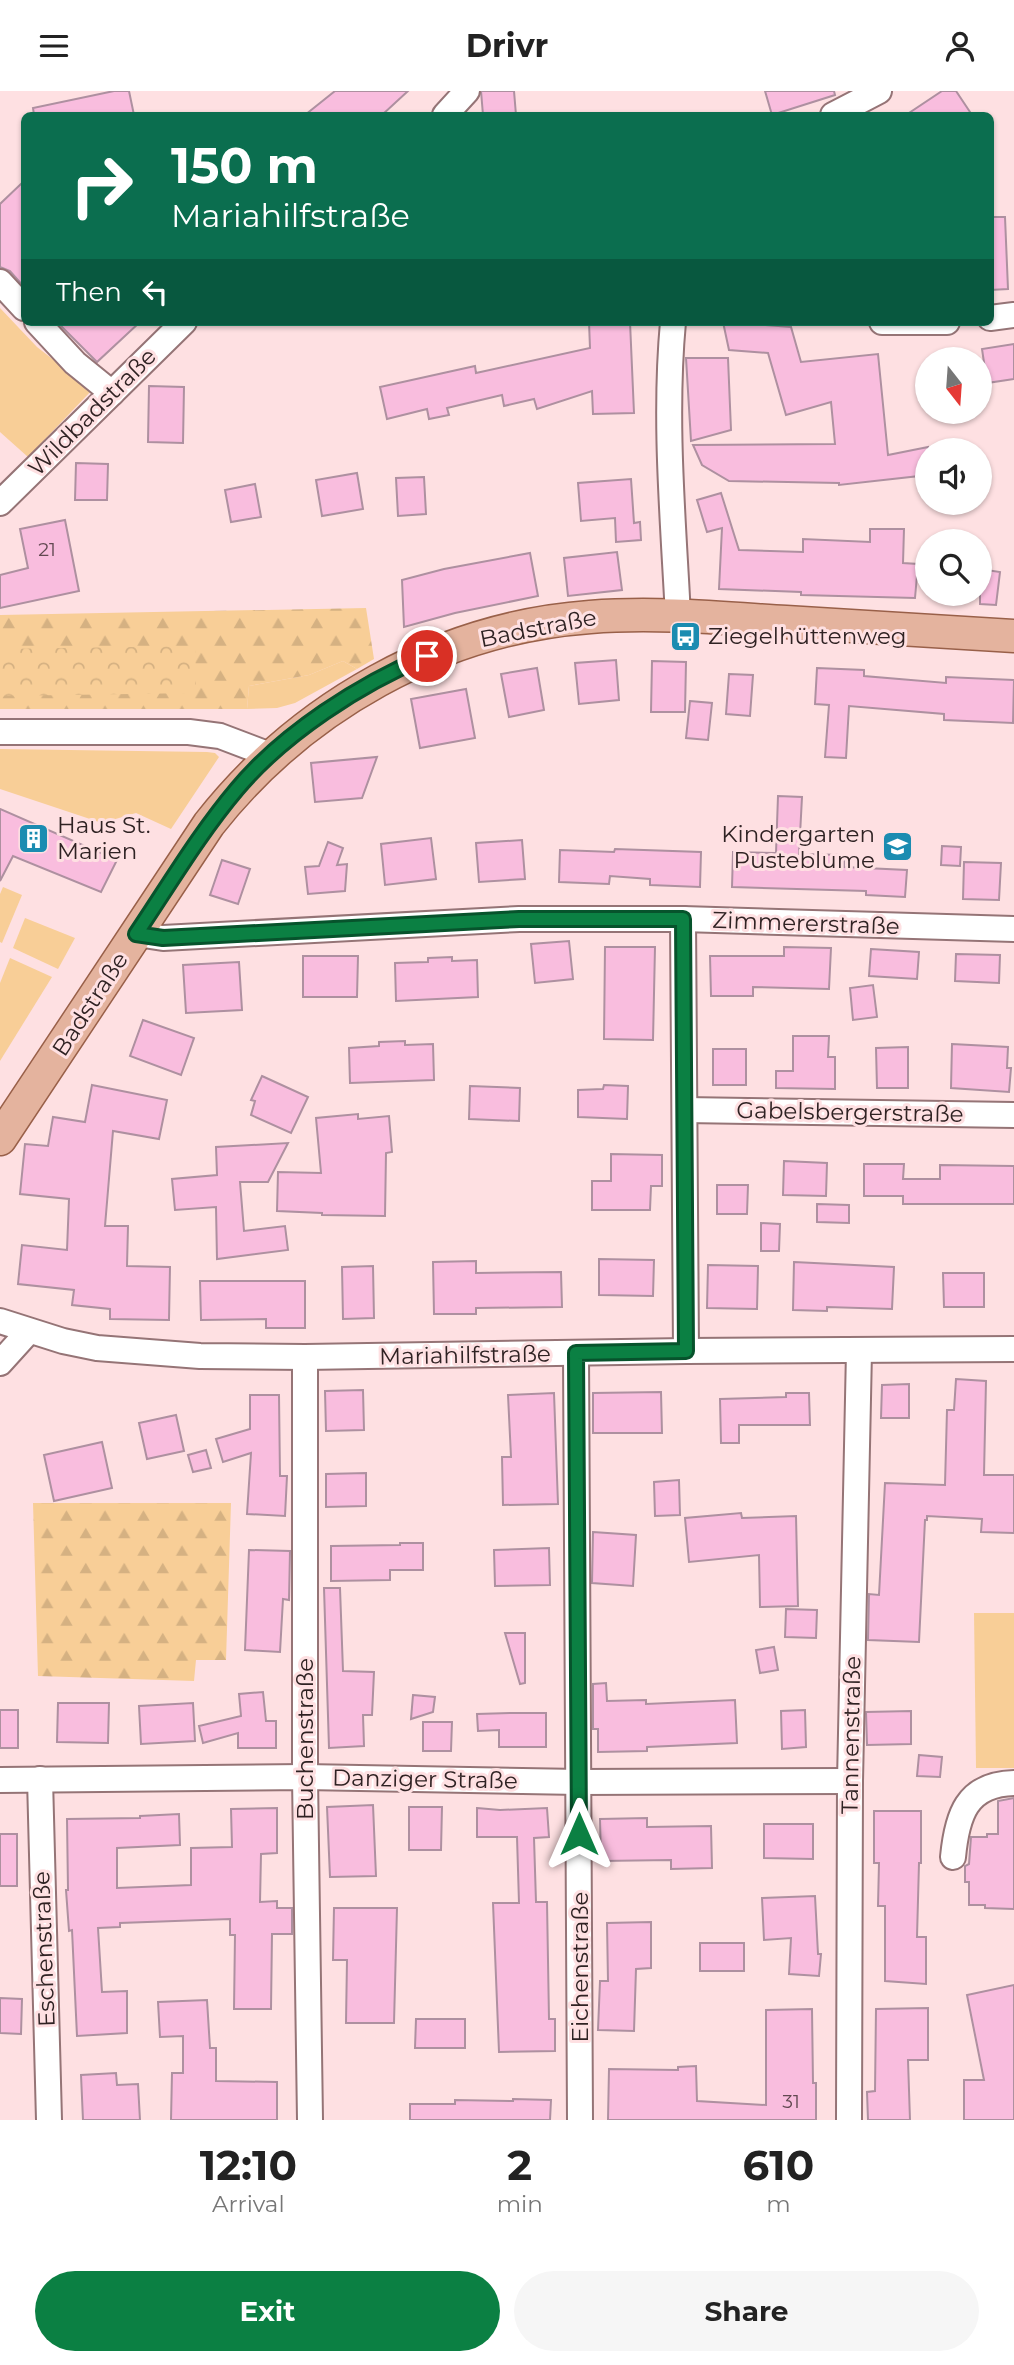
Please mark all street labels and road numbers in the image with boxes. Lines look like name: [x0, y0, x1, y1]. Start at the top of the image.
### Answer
street label: Wildbadstraße: [22, 342, 162, 482]
street label: Badstraße: [477, 603, 599, 653]
street label: Zimmererstraße: [712, 906, 900, 940]
street label: Badstraße: [46, 947, 134, 1061]
street label: Gabelsbergerstraße: [736, 1096, 964, 1128]
street label: Mariahilfstraße: [379, 1340, 551, 1370]
street label: Tannenstraße: [836, 1656, 866, 1814]
street label: Buchenstraße: [291, 1658, 319, 1820]
street label: Danziger Straße: [332, 1763, 518, 1795]
street label: Eschenstraße: [27, 1871, 61, 2027]
street label: Eichenstraße: [566, 1891, 594, 2043]

